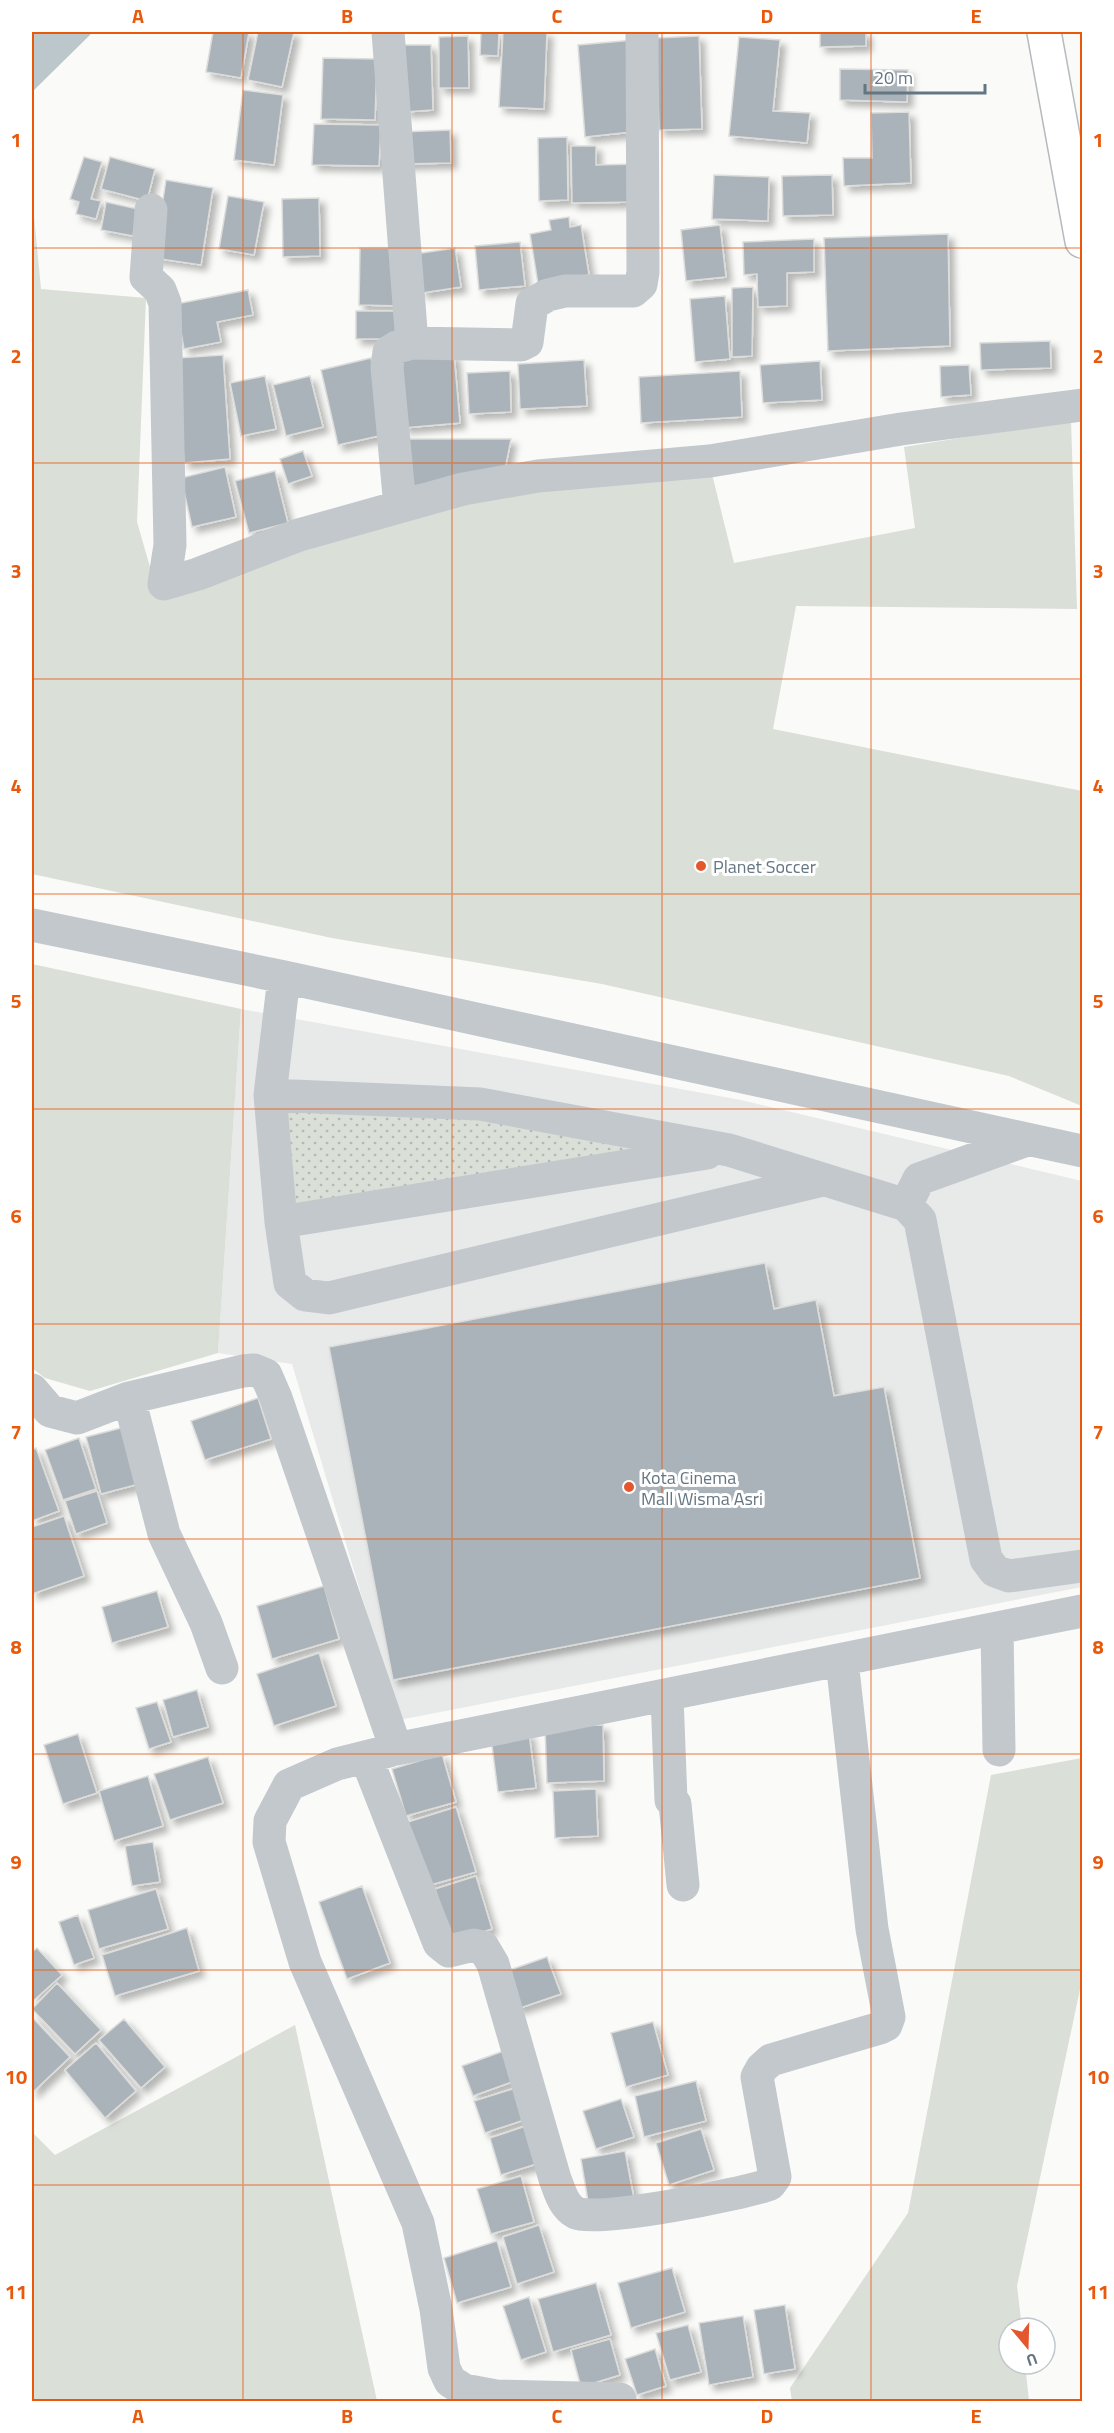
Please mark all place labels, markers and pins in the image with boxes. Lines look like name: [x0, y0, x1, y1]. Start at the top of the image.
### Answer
place label: Planet Soccer: [713, 853, 816, 880]
marker: Planet Soccer: [694, 859, 708, 873]
place label: Kota Cinema Mall Wisma Asri: [641, 1464, 763, 1512]
marker: Kota Cinema Mall Wisma Asri: [622, 1480, 636, 1494]

